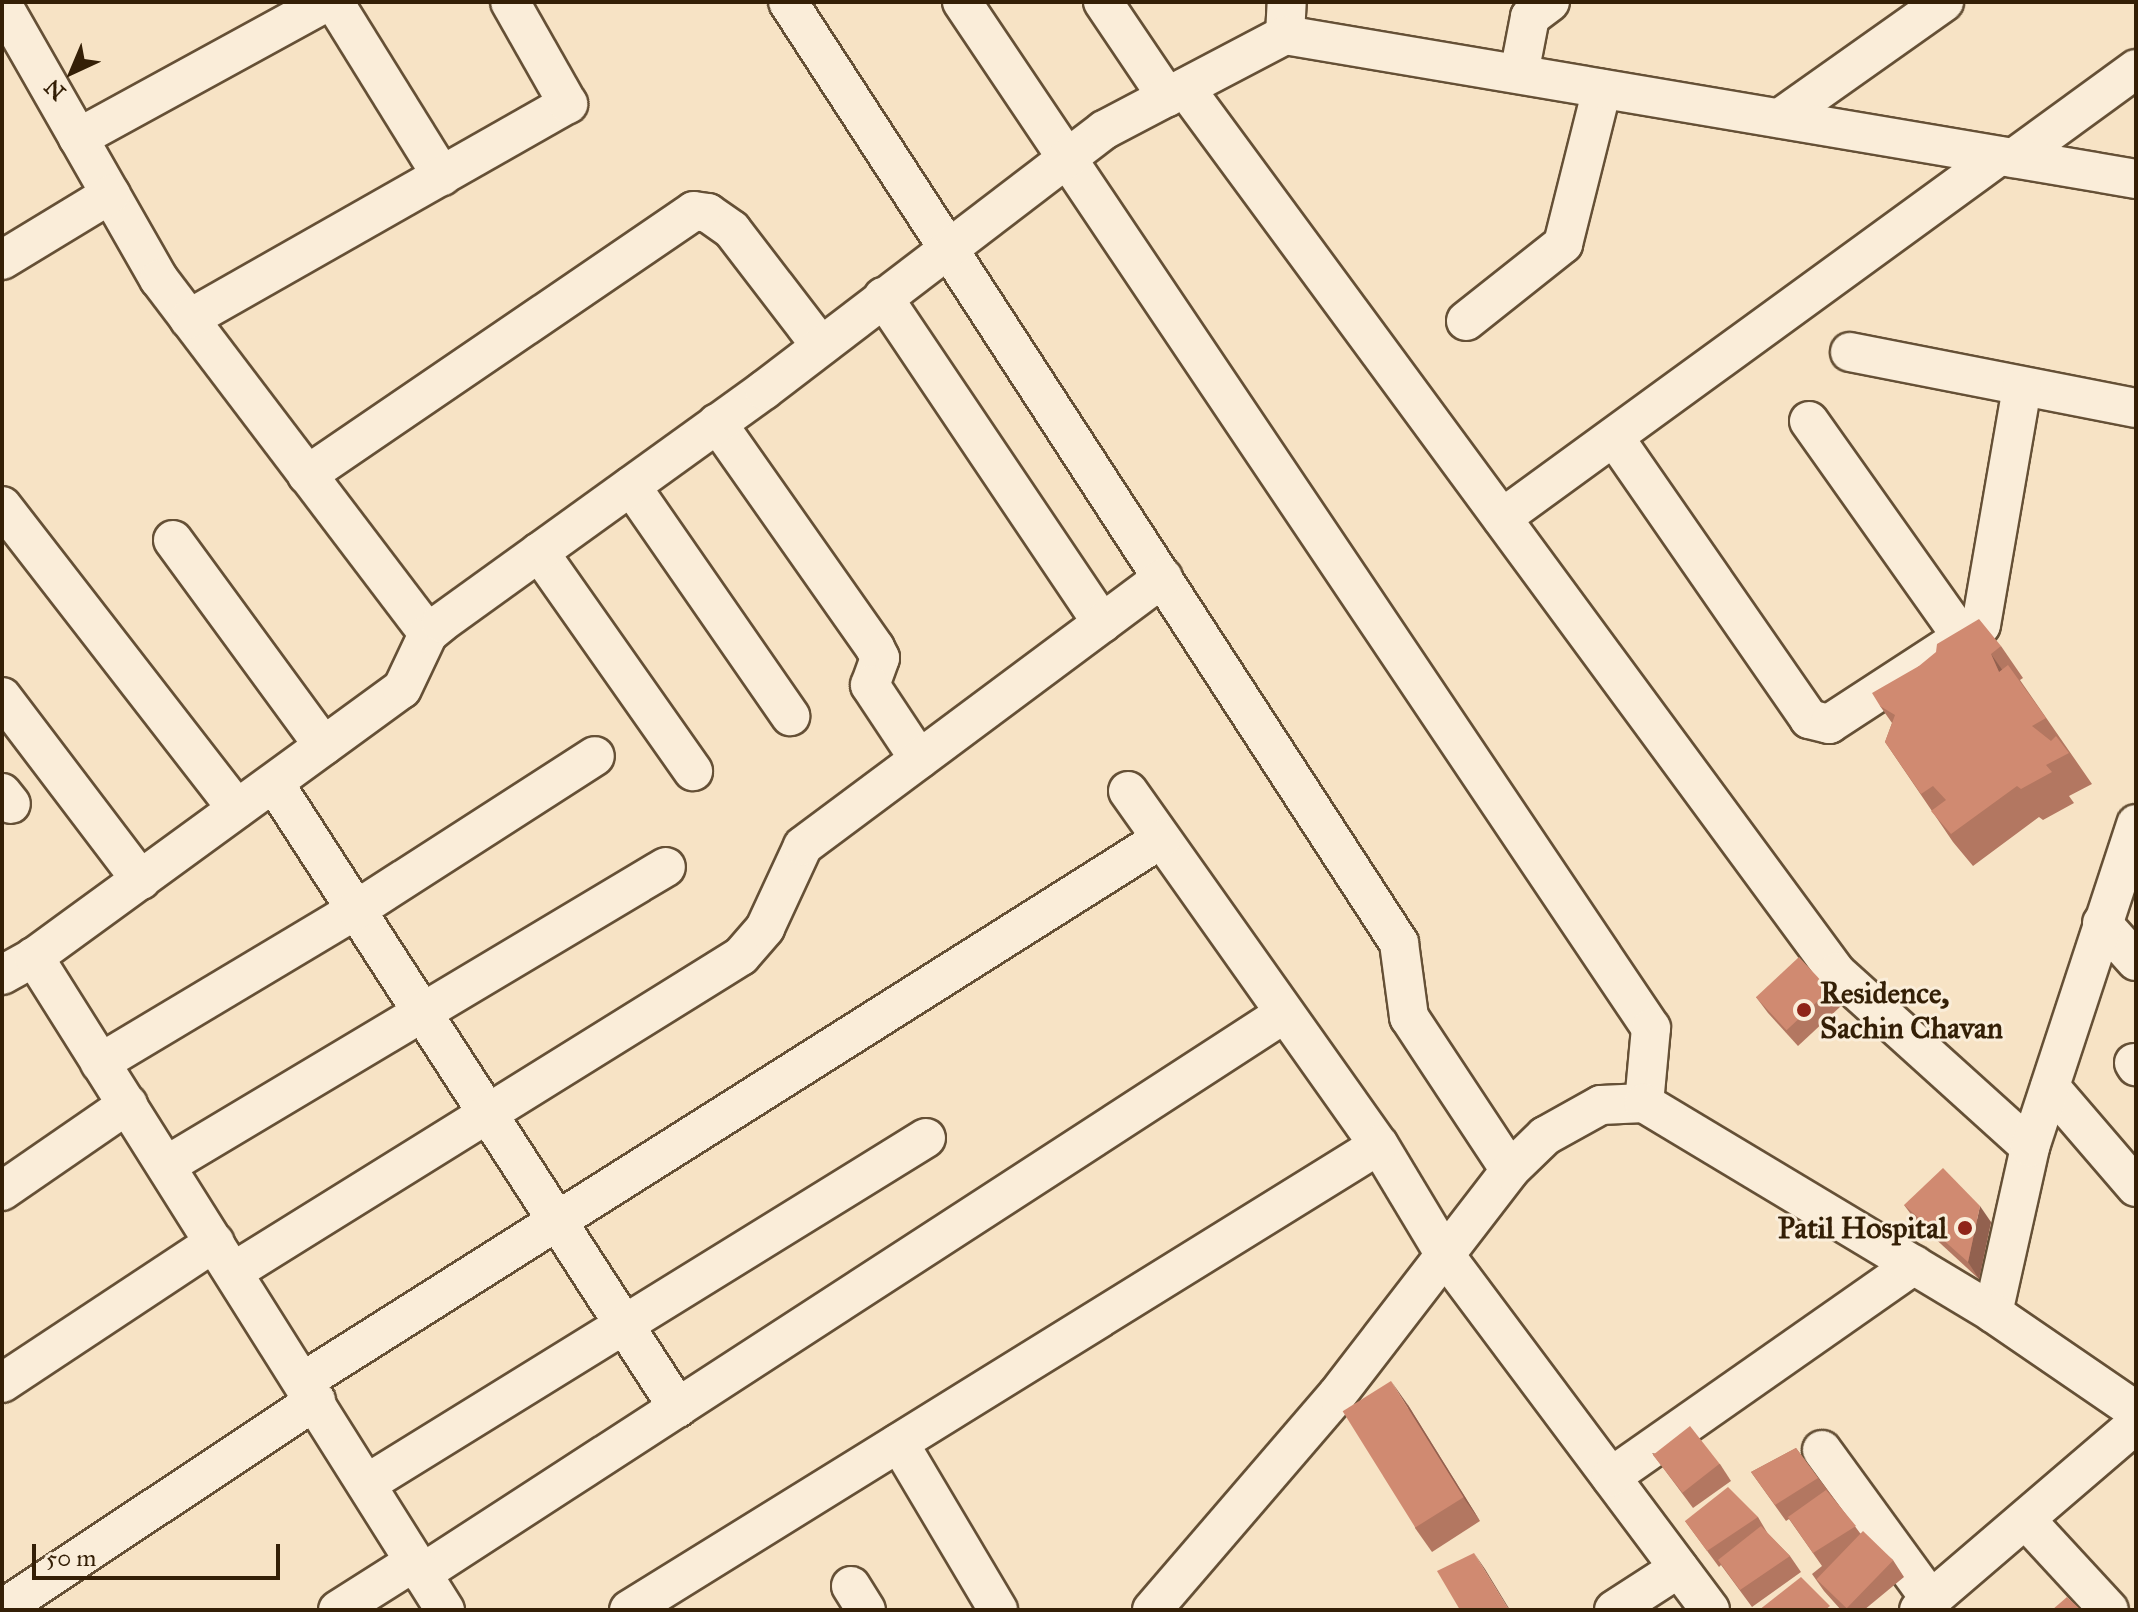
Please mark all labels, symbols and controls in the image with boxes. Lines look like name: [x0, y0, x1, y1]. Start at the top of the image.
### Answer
north arrow: [32, 32, 112, 112]
text: N: [39, 73, 71, 106]
place label: Residence, Sachin Chavan: [1820, 975, 2003, 1046]
marker: Residence, Sachin Chavan: [1795, 1001, 1813, 1019]
place label: Patil Hospital: [1778, 1210, 1947, 1246]
marker: Patil Hospital: [1954, 1217, 1976, 1239]
scale bar: [36, 1528, 284, 1578]
text: 50 m: [46, 1543, 96, 1573]

